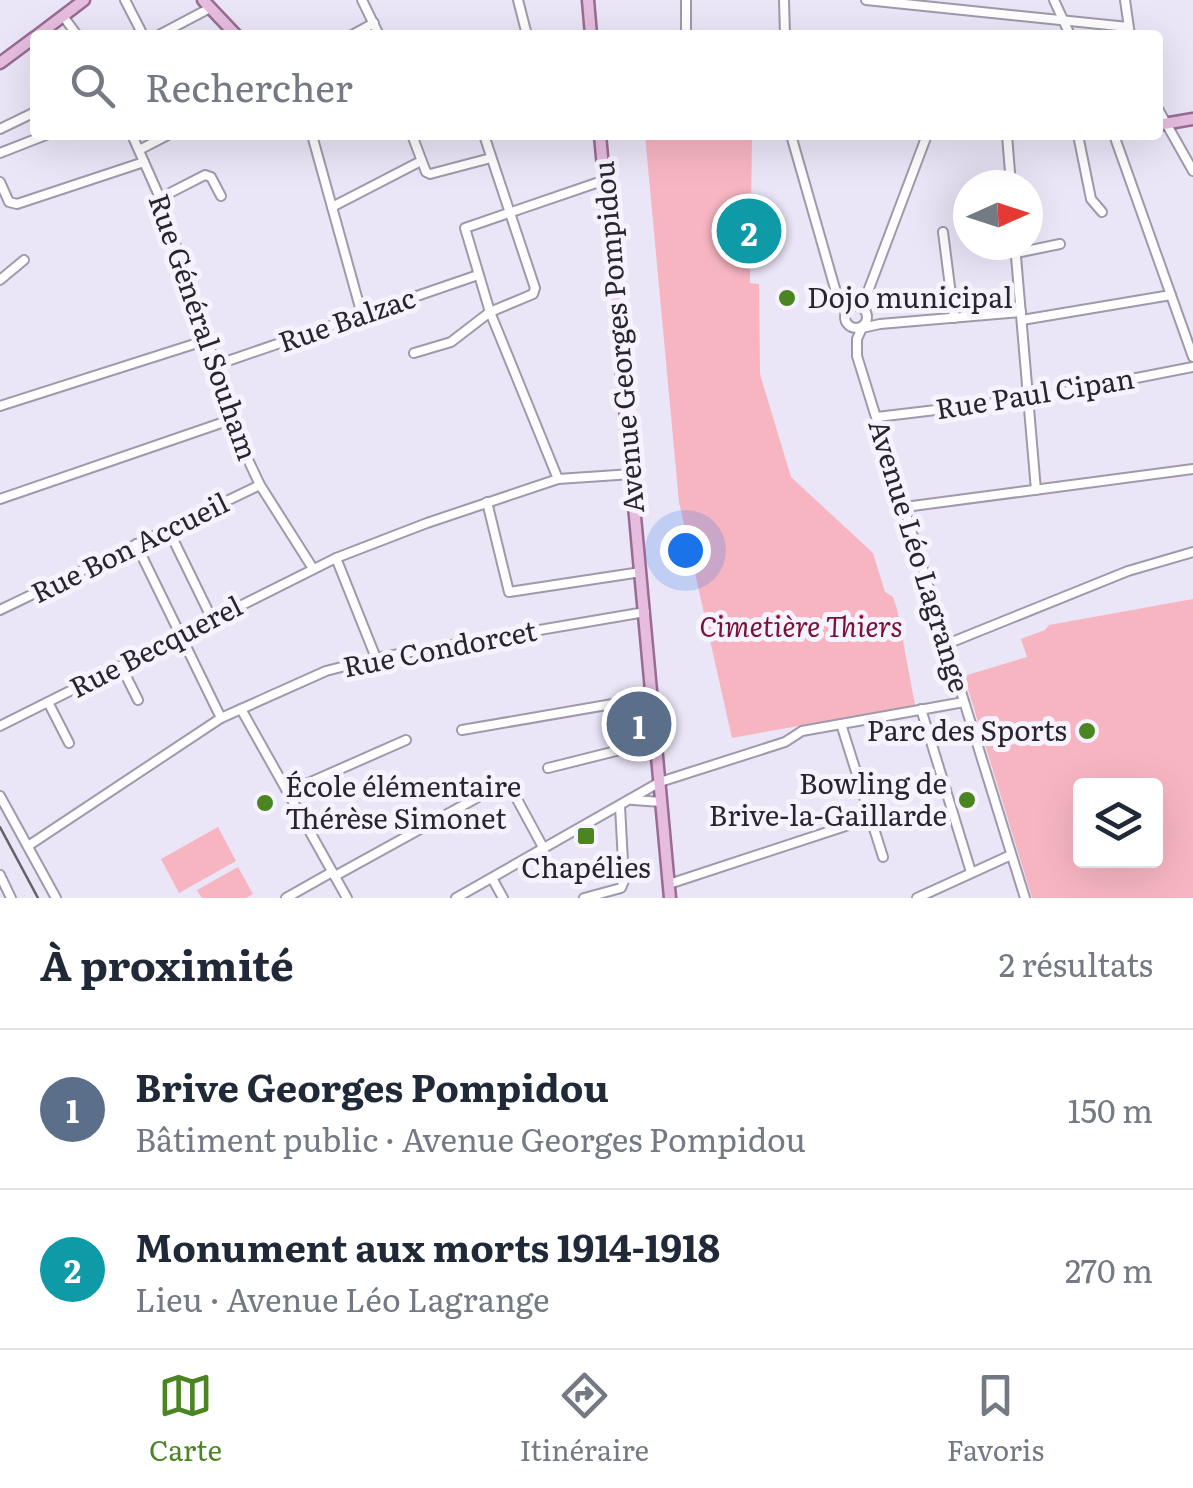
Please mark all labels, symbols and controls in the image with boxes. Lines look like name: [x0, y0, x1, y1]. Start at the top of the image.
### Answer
search box: [30, 30, 1163, 140]
text: Rechercher: [145, 57, 353, 114]
icon: search: [65, 58, 120, 113]
street label: Avenue Georges Pompidou: [581, 159, 653, 515]
north arrow: [953, 170, 1043, 260]
street label: Rue Général Souham: [140, 187, 270, 465]
pin: 2: [716, 194, 782, 268]
street label: Rue Balzac: [272, 275, 421, 361]
place label: Dojo municipal: [807, 275, 1013, 317]
marker: Dojo municipal: [776, 287, 798, 309]
street label: Rue Paul Cipan: [932, 356, 1137, 428]
street label: Avenue Léo Lagrange: [859, 414, 982, 697]
street label: Rue Bon Accueil: [23, 480, 235, 612]
your location: [660, 525, 711, 576]
street label: Rue Becquerel: [61, 584, 249, 707]
park label: Cimetière Thiers: [699, 604, 903, 646]
street label: Rue Condorcet: [339, 608, 541, 686]
pin: 1: [606, 686, 672, 762]
place label: Parc des Sports: [867, 708, 1067, 750]
marker: Parc des Sports: [1076, 720, 1098, 742]
place label: Bowling de Brive-la-Gaillarde: [709, 761, 947, 835]
place label: École élémentaire Thérèse Simonet: [285, 764, 521, 838]
map controls: [1073, 778, 1163, 868]
button: layers: [1073, 778, 1163, 868]
marker: Bowling de Brive-la-Gaillarde: [956, 789, 978, 811]
marker: École élémentaire Thérèse Simonet: [254, 792, 276, 814]
marker: Chapélies: [575, 825, 597, 847]
place label: Chapélies: [521, 845, 651, 887]
text: À proximité: [40, 932, 294, 994]
text: 2 résultats: [999, 939, 1153, 987]
text: Brive Georges Pompidou: [135, 1057, 609, 1114]
text: 1: [66, 1085, 79, 1133]
text: 150 m: [1068, 1085, 1153, 1133]
text: Bâtiment public · Avenue Georges Pompidou: [135, 1114, 806, 1162]
text: Monument aux morts 1914-1918: [135, 1217, 720, 1274]
text: 2: [64, 1245, 81, 1293]
text: 270 m: [1065, 1245, 1153, 1293]
text: Lieu · Avenue Léo Lagrange: [135, 1274, 550, 1322]
tab: Carte: [149, 1368, 222, 1470]
tab: Itinéraire: [520, 1368, 649, 1470]
tab: Favoris: [947, 1368, 1044, 1470]

